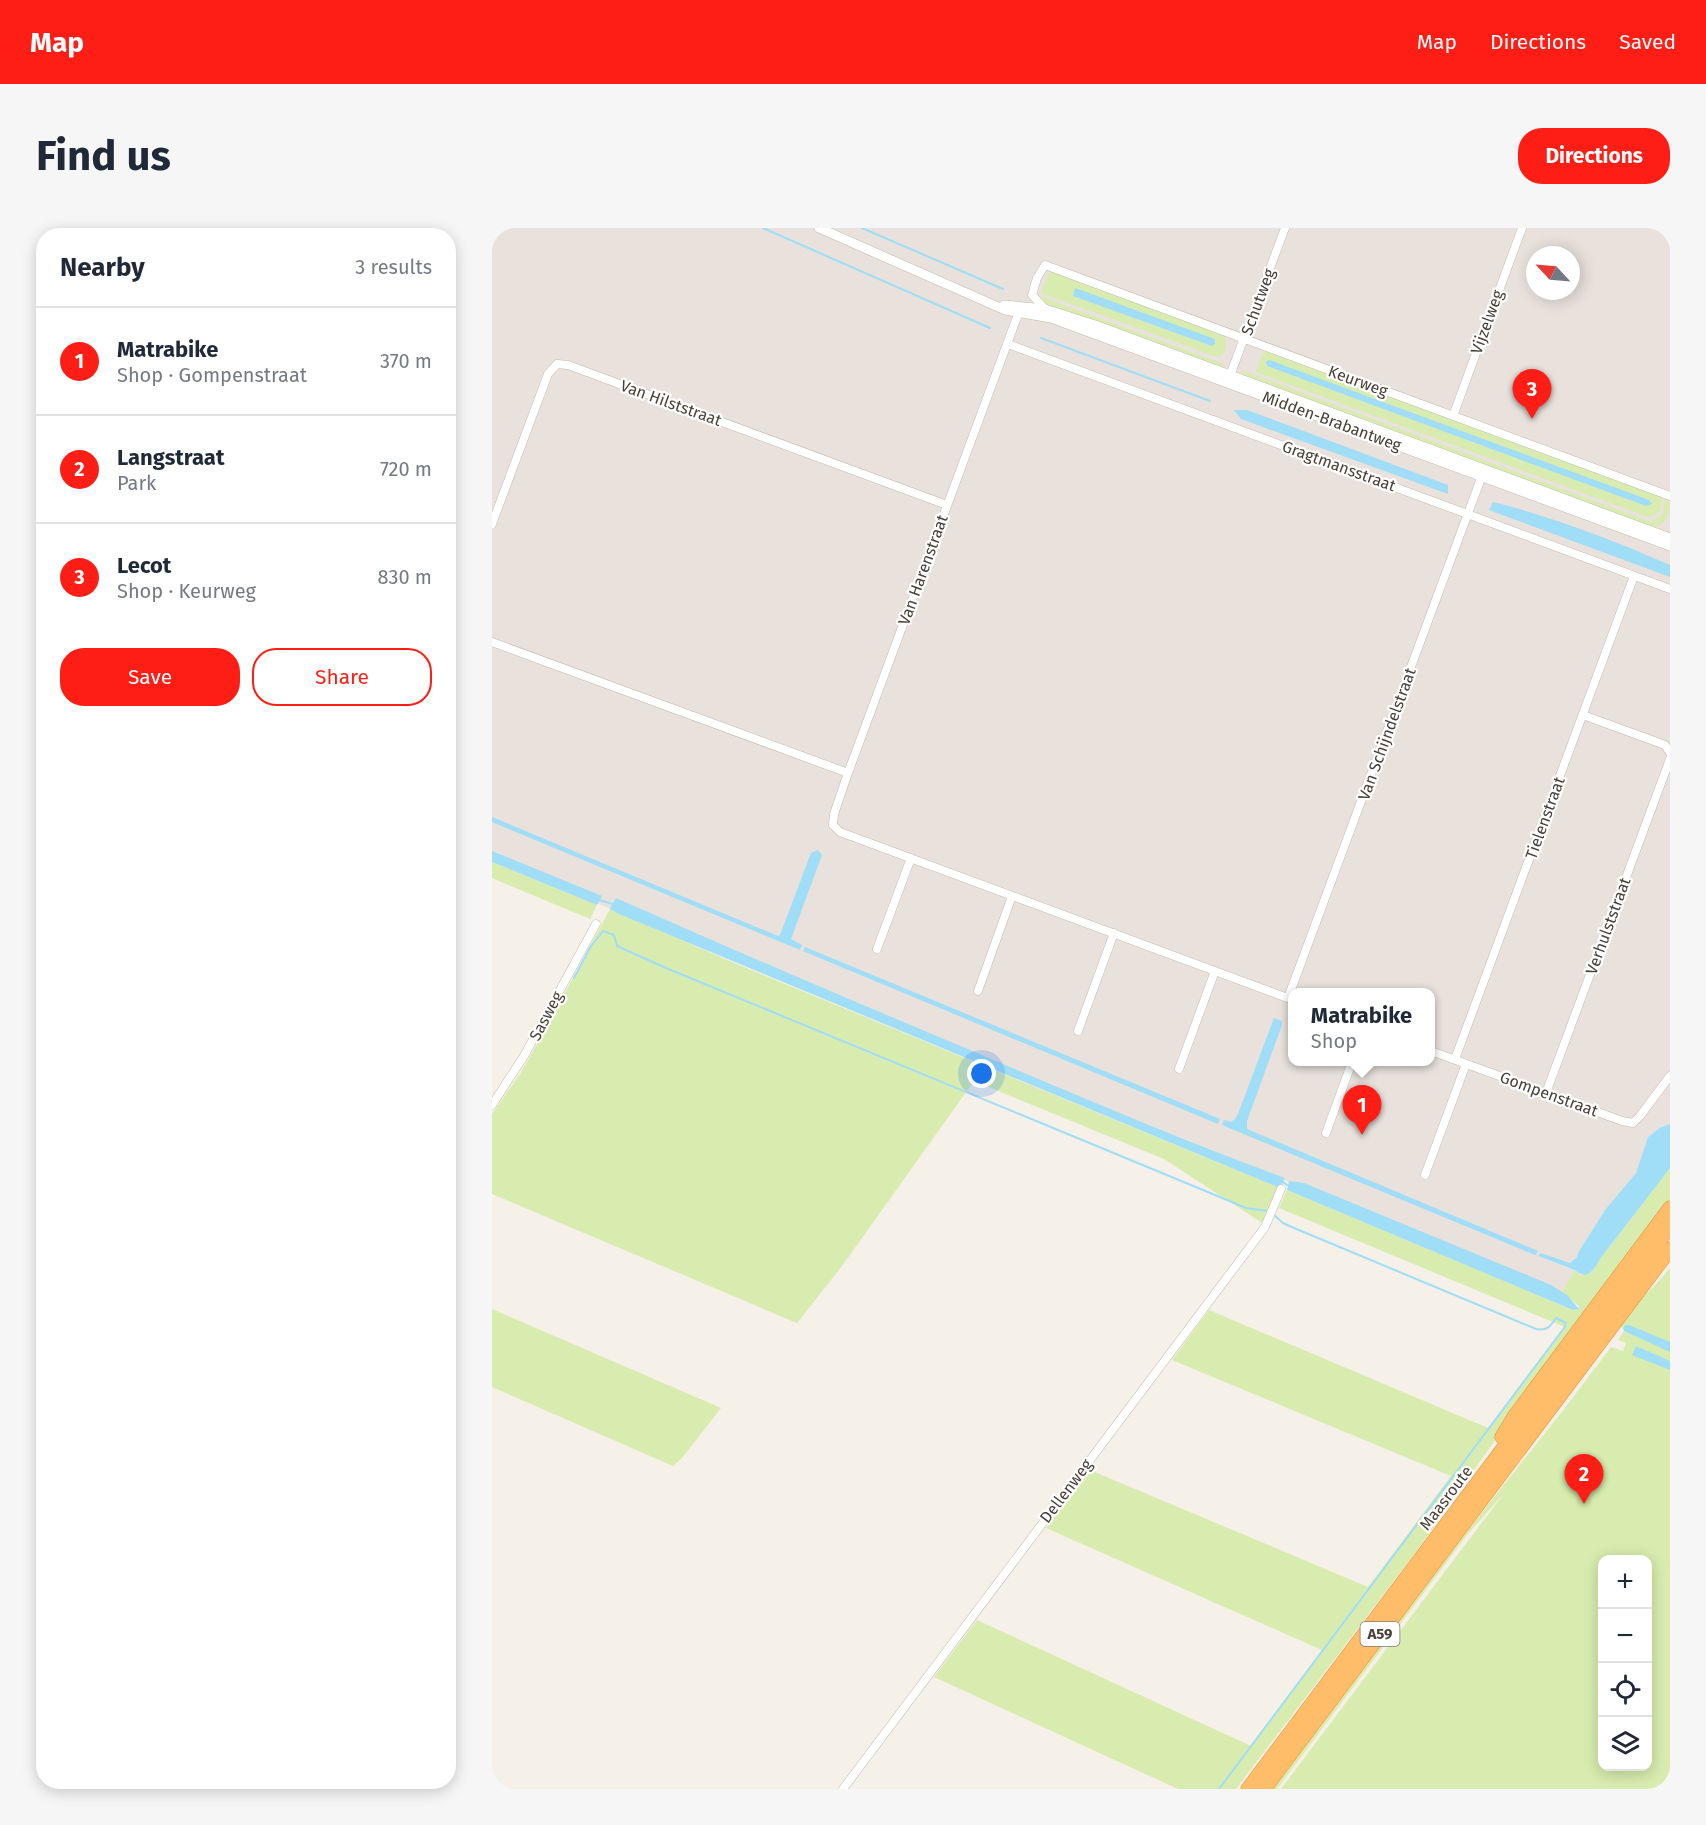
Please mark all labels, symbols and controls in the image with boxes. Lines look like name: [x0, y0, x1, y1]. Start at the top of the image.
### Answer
text: Map: [30, 26, 84, 59]
text: Map: [1417, 29, 1457, 55]
text: Directions: [1490, 29, 1586, 55]
text: Saved: [1619, 29, 1676, 55]
button: Directions: [1518, 128, 1670, 184]
text: Find us: [36, 131, 171, 181]
north arrow: [1526, 246, 1580, 300]
text: Nearby: [60, 252, 145, 283]
text: 3 results: [355, 255, 432, 279]
street label: Schutweg: [1237, 266, 1279, 338]
street label: Vijzelweg: [1467, 287, 1508, 357]
text: Matrabike: [117, 336, 218, 363]
text: 1: [75, 349, 84, 373]
text: 370 m: [380, 349, 432, 373]
street label: Keurweg: [1326, 361, 1391, 401]
text: Shop · Gompenstraat: [117, 363, 307, 387]
pin: 3: [1512, 370, 1552, 419]
street label: Van Hilststraat: [618, 376, 724, 430]
street label: Midden-Brabantweg: [1260, 387, 1405, 455]
street label: Gragtmansstraat: [1280, 437, 1399, 495]
text: Langstraat: [117, 444, 224, 471]
text: 2: [74, 457, 85, 481]
text: 720 m: [380, 457, 432, 481]
text: Park: [117, 471, 156, 495]
street label: Van Harenstraat: [894, 512, 952, 628]
text: Lecot: [117, 552, 171, 579]
text: 3: [74, 565, 85, 589]
text: 830 m: [377, 565, 432, 589]
text: Shop · Keurweg: [117, 579, 256, 603]
button: Save: [60, 648, 240, 706]
button: Share: [252, 648, 432, 706]
street label: Van Schijndelstraat: [1354, 665, 1420, 803]
street label: Tielenstraat: [1521, 774, 1569, 862]
street label: Verhulststraat: [1582, 875, 1634, 977]
street label: Sasweg: [525, 987, 567, 1044]
popup: [1288, 988, 1435, 1066]
text: Matrabike: [1311, 1002, 1412, 1029]
text: Shop: [1311, 1029, 1357, 1053]
your location: [967, 1059, 996, 1088]
street label: Gompenstraat: [1497, 1068, 1601, 1121]
pin: 1: [1342, 1086, 1382, 1135]
pin: 2: [1564, 1454, 1604, 1504]
street label: Dellenweg: [1036, 1455, 1097, 1527]
street label: Maasroute: [1416, 1462, 1476, 1534]
map controls: [1598, 1555, 1652, 1771]
button: +: [1598, 1555, 1652, 1609]
button: −: [1598, 1609, 1652, 1663]
road number: A59: [1360, 1622, 1400, 1646]
button: locate: [1598, 1663, 1652, 1717]
button: layers: [1598, 1717, 1652, 1771]

